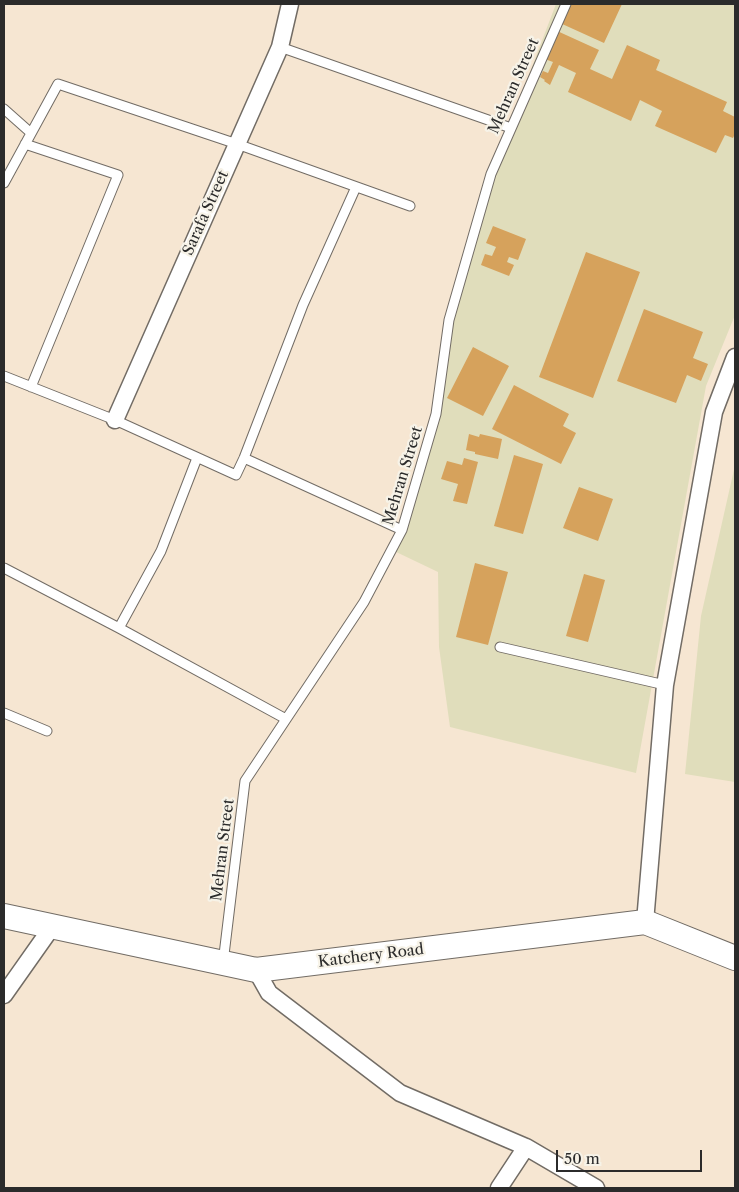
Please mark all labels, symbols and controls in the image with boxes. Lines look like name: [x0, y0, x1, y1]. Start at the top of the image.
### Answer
street label: Mehran Street: [485, 35, 543, 137]
street label: Sarafa Street: [179, 168, 233, 258]
street label: Mehran Street: [379, 424, 427, 528]
street label: Mehran Street: [208, 798, 238, 902]
street label: Katchery Road: [317, 941, 425, 971]
scale bar: [559, 1140, 705, 1172]
text: 50 m: [564, 1149, 600, 1168]

